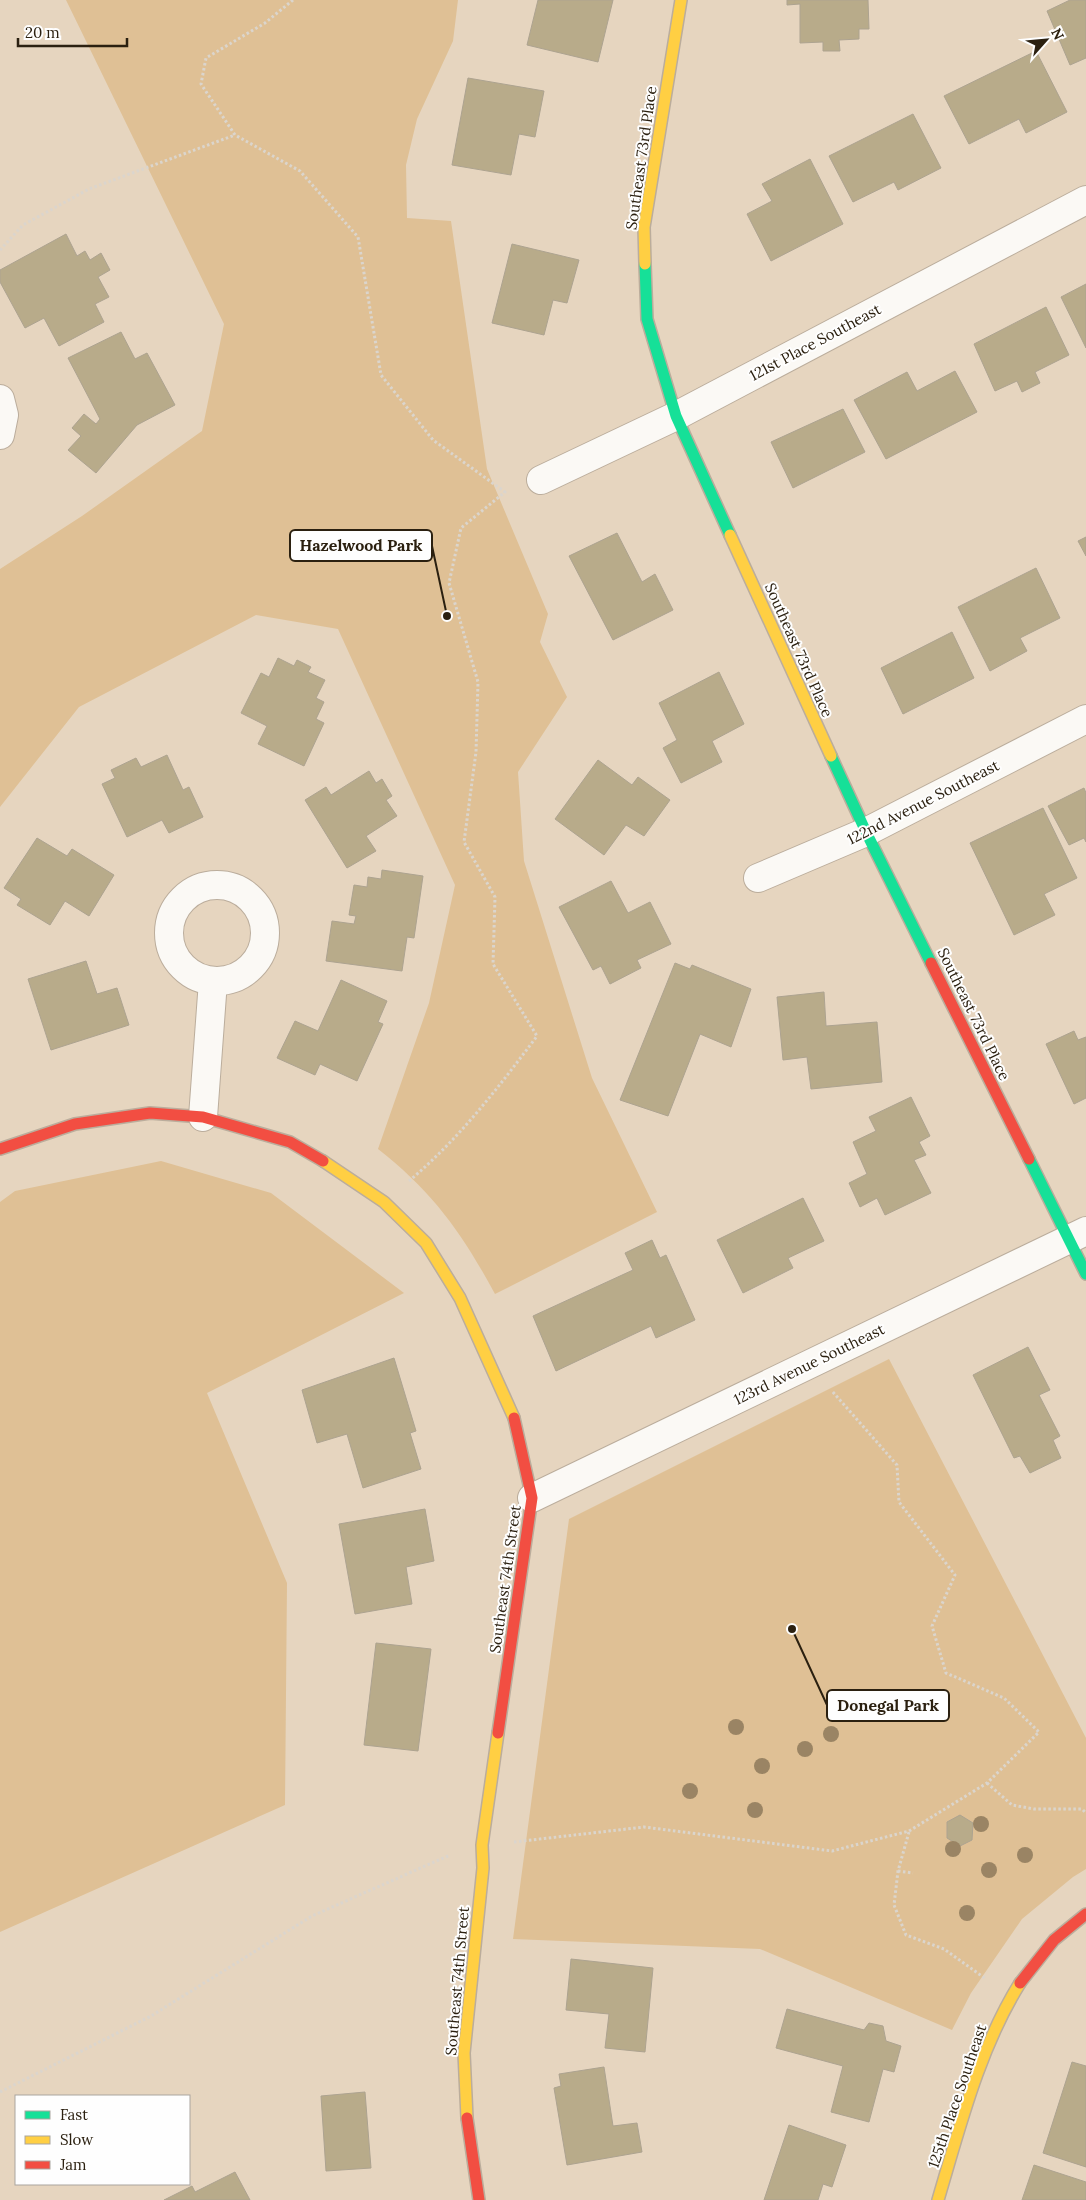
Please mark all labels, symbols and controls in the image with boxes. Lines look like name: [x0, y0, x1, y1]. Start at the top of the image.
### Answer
scale bar: [18, 15, 126, 47]
north arrow: [1021, 15, 1071, 65]
text: 20 m: [25, 23, 60, 42]
text: N: [1047, 25, 1068, 43]
street label: Southeast 73rd Place: [622, 85, 660, 231]
street label: 121st Place Southeast: [746, 299, 884, 385]
callout: Hazelwood Park: [290, 530, 432, 561]
text: Hazelwood Park: [300, 535, 423, 555]
street label: Southeast 73rd Place: [761, 580, 837, 720]
street label: 122nd Avenue Southeast: [844, 755, 1002, 849]
street label: Southeast 73rd Place: [934, 945, 1014, 1083]
street label: 123rd Avenue Southeast: [730, 1319, 888, 1409]
street label: Southeast 74th Street: [485, 1503, 525, 1654]
callout: Donegal Park: [827, 1690, 949, 1721]
text: Donegal Park: [837, 1695, 939, 1715]
street label: Southeast 74th Street: [441, 1905, 473, 2056]
street label: 125th Place Southeast: [923, 2021, 991, 2170]
legend: [15, 2095, 190, 2185]
text: Fast: [60, 2105, 88, 2124]
text: Slow: [60, 2130, 93, 2149]
text: Jam: [59, 2155, 87, 2174]

